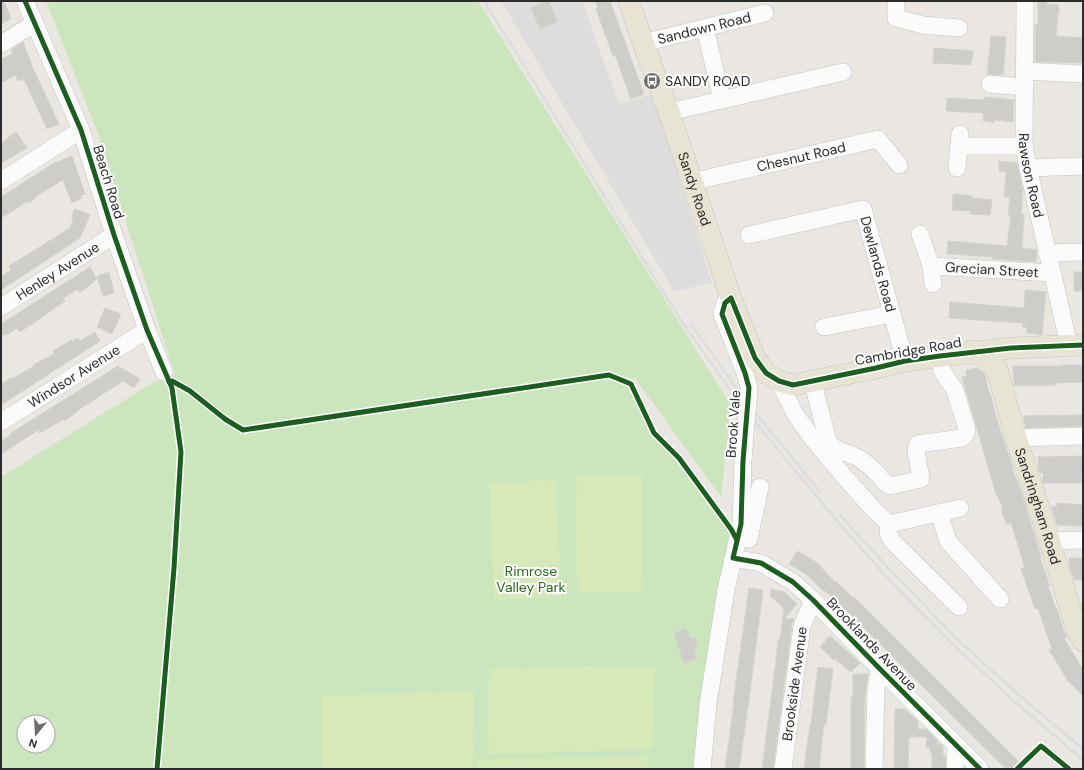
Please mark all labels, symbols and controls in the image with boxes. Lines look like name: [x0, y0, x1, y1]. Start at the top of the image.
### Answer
street label: Sandown Road: [656, 8, 753, 48]
bus stop icon: SANDY ROAD: [642, 71, 662, 91]
place label: SANDY ROAD: [665, 72, 750, 90]
street label: Rawson Road: [1015, 133, 1048, 219]
street label: Chesnut Road: [755, 138, 848, 176]
street label: Beach Road: [89, 143, 129, 221]
street label: Sandy Road: [674, 150, 715, 228]
street label: Dewlands Road: [856, 214, 900, 314]
street label: Henley Avenue: [12, 238, 103, 304]
street label: Grecian Street: [944, 258, 1039, 281]
street label: Cambridge Road: [853, 333, 963, 369]
street label: Windsor Avenue: [24, 340, 123, 412]
street label: Brook Vale: [722, 389, 744, 459]
street label: Sandringham Road: [1011, 445, 1065, 567]
park label: Rimrose Valley Park: [496, 562, 566, 596]
street label: Brooklands Avenue: [823, 594, 921, 694]
street label: Brookside Avenue: [778, 625, 811, 742]
north arrow: [16, 714, 56, 754]
text: N: [27, 736, 39, 751]

